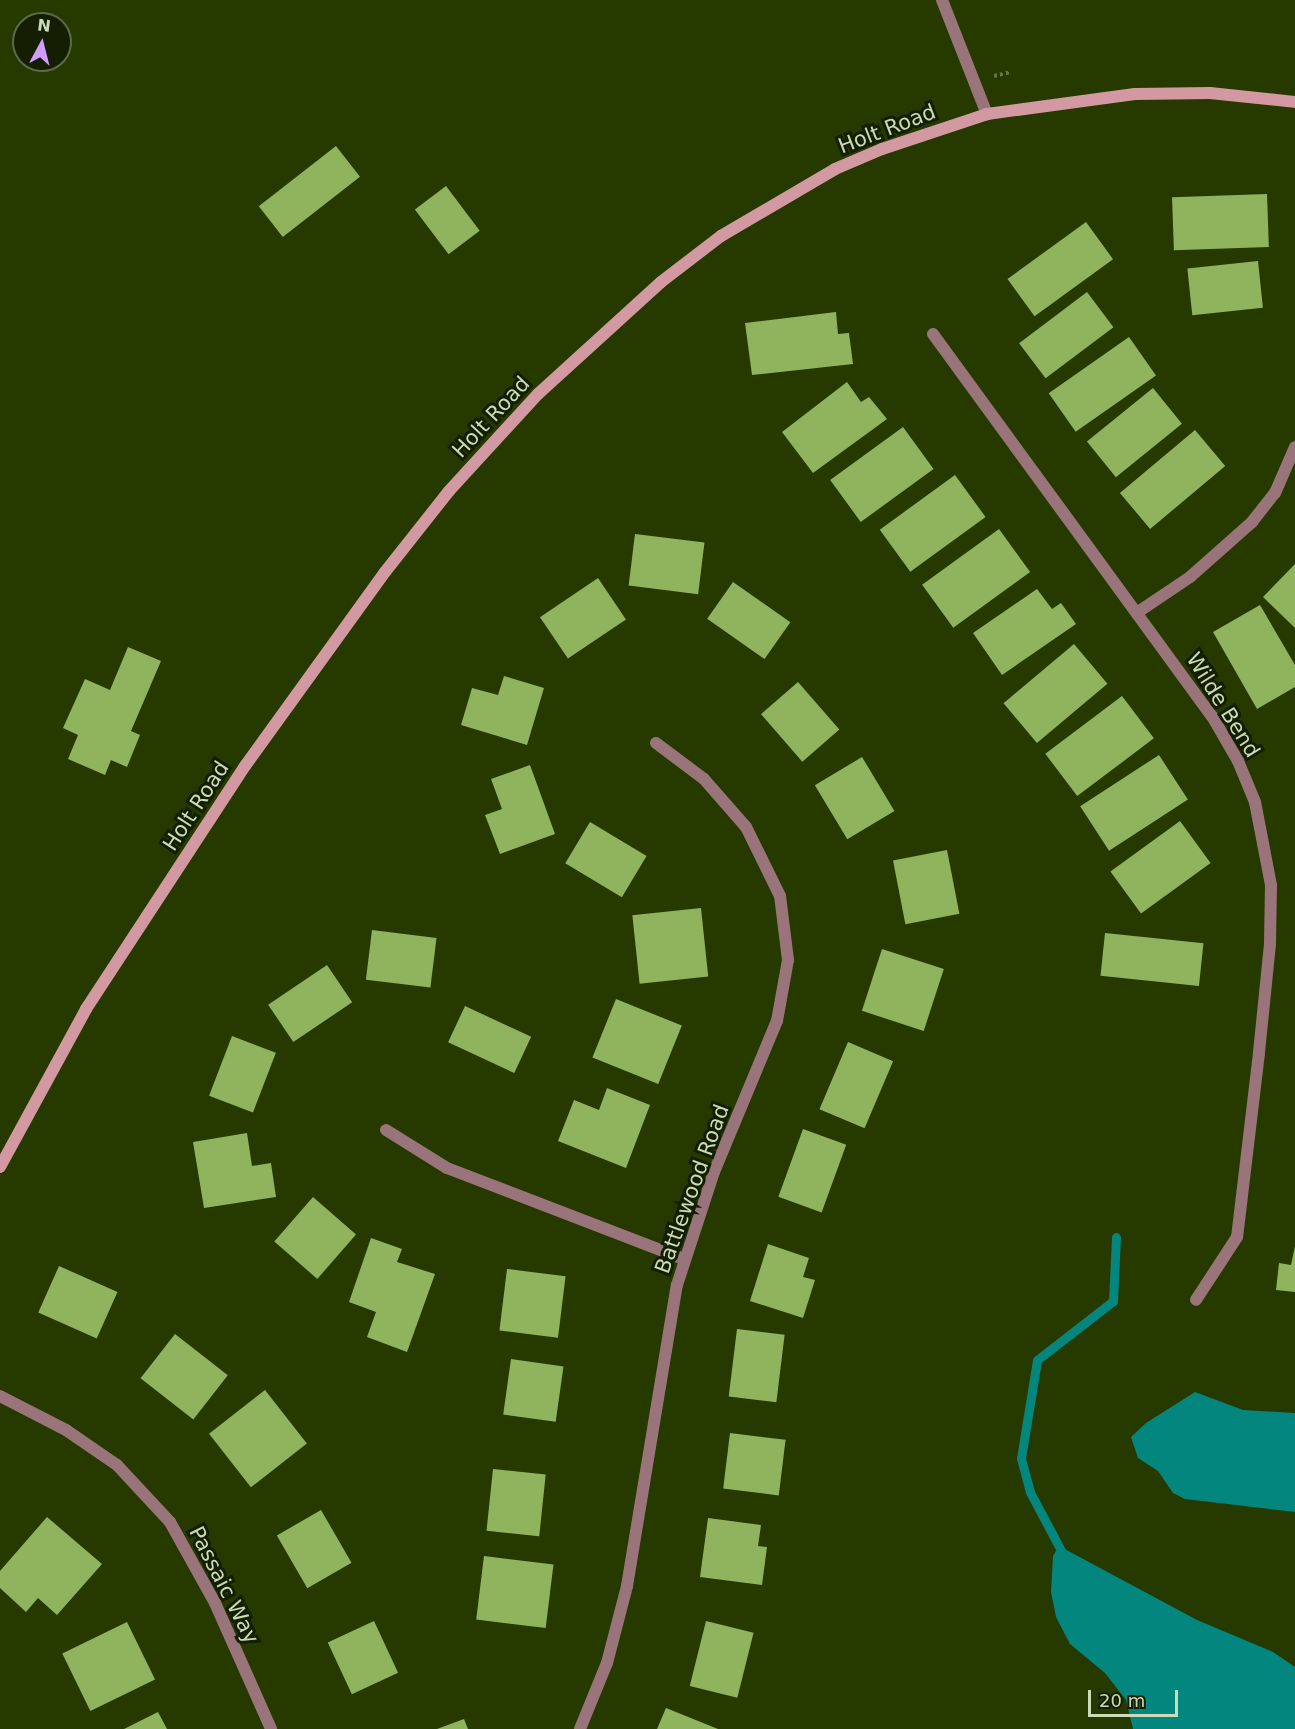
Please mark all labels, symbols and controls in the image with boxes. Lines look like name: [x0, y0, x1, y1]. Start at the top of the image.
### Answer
north arrow: [12, 12, 72, 72]
text: N: [36, 15, 52, 36]
street label: Holt Road: [835, 99, 939, 159]
street label: Holt Road: [447, 371, 535, 463]
street label: Wilde Bend: [1181, 648, 1265, 762]
street label: Holt Road: [158, 756, 234, 856]
street label: Battlewood Road: [650, 1101, 734, 1277]
street label: Passaic Way: [184, 1522, 264, 1648]
scale bar: [1091, 1678, 1181, 1716]
text: 20 m: [1099, 1690, 1145, 1711]

